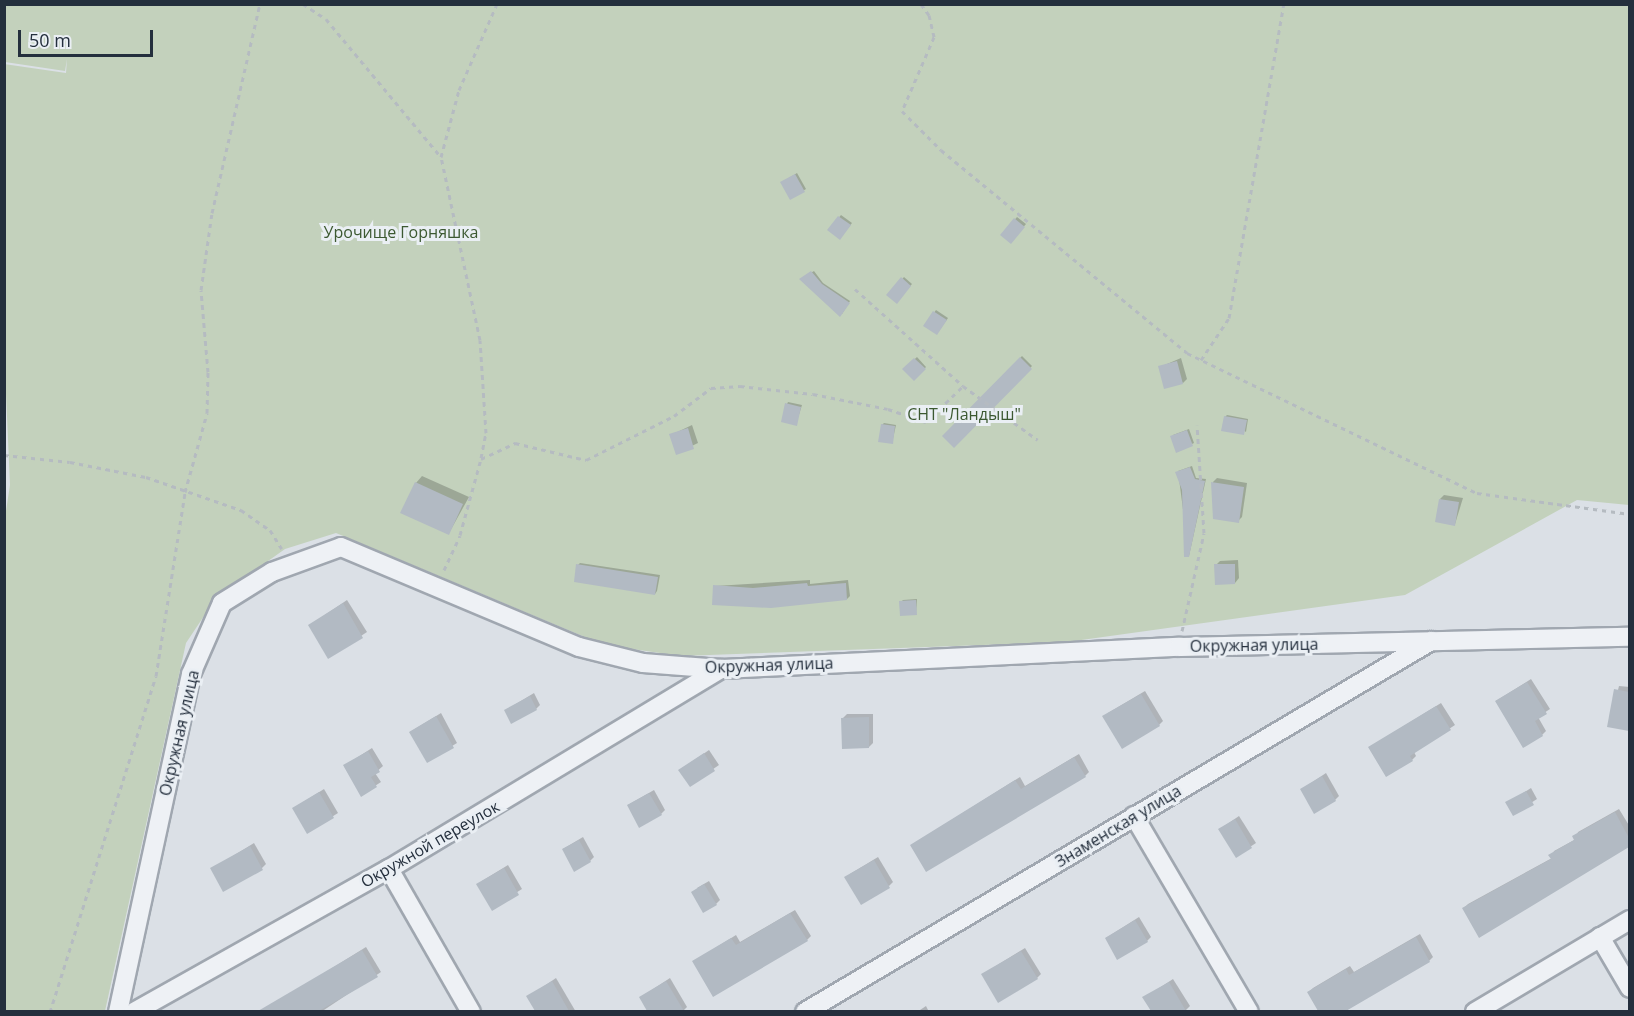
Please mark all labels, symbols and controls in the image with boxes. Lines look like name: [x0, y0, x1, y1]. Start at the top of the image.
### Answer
scale bar: [21, 18, 156, 56]
text: 50 m: [29, 28, 71, 52]
park label: Урочище Горняшка: [324, 222, 478, 242]
park label: СНТ "Ландыш": [907, 404, 1021, 424]
street label: Окружная улица: [1190, 634, 1318, 656]
street label: Окружная улица: [704, 653, 834, 677]
street label: Окружная улица: [155, 668, 203, 798]
street label: Знаменская улица: [1052, 781, 1184, 871]
street label: Окружной переулок: [357, 796, 503, 892]

